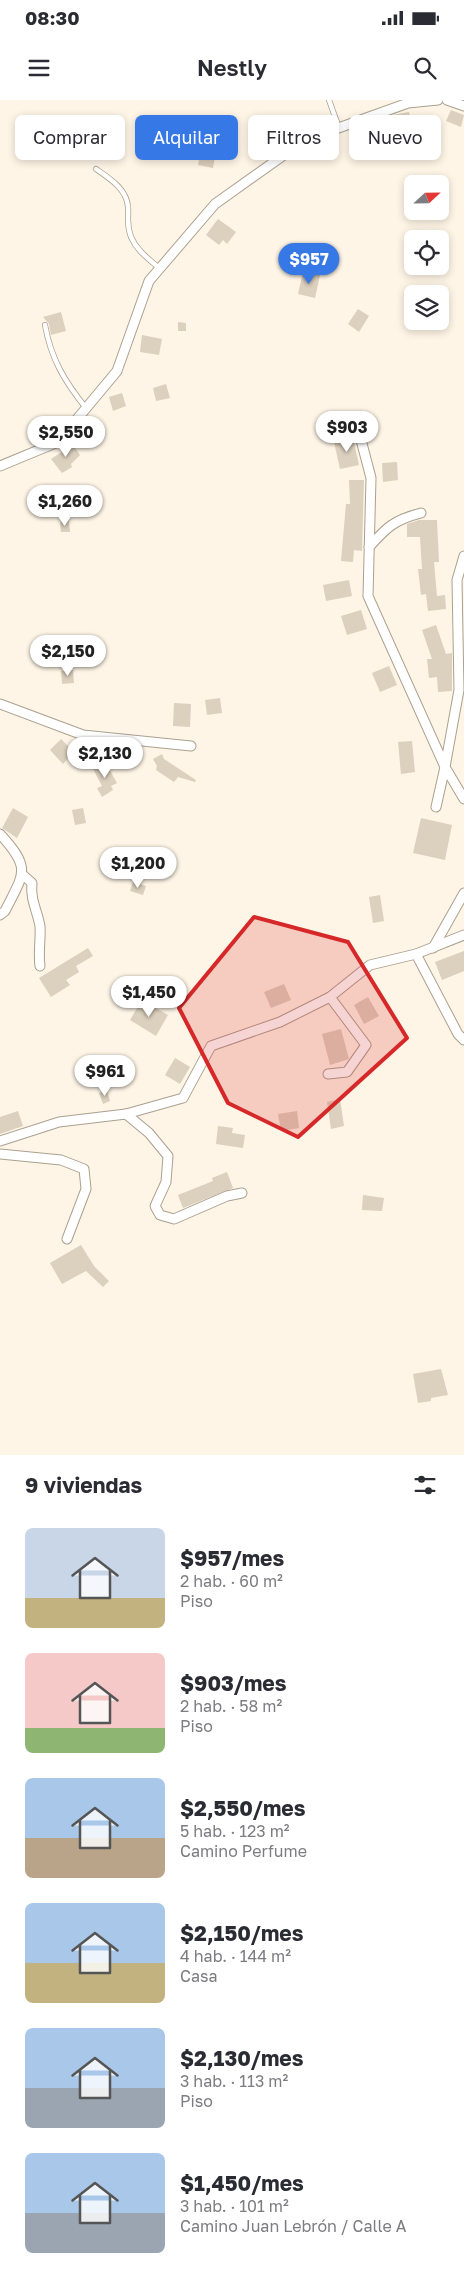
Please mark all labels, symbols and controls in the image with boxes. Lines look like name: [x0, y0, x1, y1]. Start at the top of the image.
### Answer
text: 08:30: [25, 6, 80, 29]
icon: menu: [25, 54, 53, 82]
text: Nestly: [197, 54, 267, 81]
icon: search: [411, 54, 439, 82]
chip: Comprar: [15, 115, 125, 160]
chip: Alquilar: [135, 115, 238, 160]
chip: Filtros: [248, 115, 339, 160]
chip: Nuevo: [349, 115, 441, 160]
north arrow: [404, 175, 449, 220]
map controls: [404, 175, 449, 330]
button: locate: [404, 230, 449, 275]
pin: $957: [279, 242, 339, 285]
text: $957: [289, 249, 329, 269]
button: layers: [404, 285, 449, 330]
pin: $903: [317, 410, 377, 453]
pin: $2,550: [25, 416, 107, 458]
text: $903: [326, 417, 368, 437]
text: $2,550: [38, 422, 94, 442]
pin: $1,260: [24, 484, 106, 527]
text: $1,260: [38, 491, 92, 511]
pin: $2,150: [27, 634, 109, 677]
text: $2,150: [41, 641, 95, 661]
pin: $2,130: [64, 736, 146, 779]
text: $2,130: [78, 743, 132, 763]
pin: $1,200: [97, 846, 179, 889]
text: $1,200: [111, 853, 165, 873]
pin: $1,450: [108, 976, 190, 1018]
text: $1,450: [122, 982, 176, 1002]
pin: $961: [75, 1054, 135, 1097]
text: $961: [85, 1061, 125, 1081]
icon: filters: [411, 1471, 439, 1499]
text: 9 viviendas: [25, 1472, 142, 1498]
text: $957/mes: [180, 1545, 284, 1571]
icon: home: [65, 1548, 125, 1608]
text: 2 hab. · 60 m²: [180, 1571, 283, 1591]
text: Piso: [180, 1591, 213, 1611]
text: $903/mes: [180, 1670, 286, 1696]
icon: home: [65, 1673, 125, 1733]
text: 2 hab. · 58 m²: [180, 1696, 282, 1716]
text: Piso: [180, 1716, 213, 1736]
text: $2,550/mes: [180, 1795, 305, 1821]
icon: home: [65, 1798, 125, 1858]
text: 5 hab. · 123 m²: [180, 1821, 290, 1841]
text: Camino Perfume: [180, 1841, 307, 1861]
text: $2,150/mes: [180, 1920, 303, 1946]
icon: home: [65, 1923, 125, 1983]
text: 4 hab. · 144 m²: [180, 1946, 291, 1966]
text: Casa: [180, 1966, 217, 1986]
text: $2,130/mes: [180, 2045, 303, 2071]
icon: home: [65, 2048, 125, 2108]
text: 3 hab. · 113 m²: [180, 2071, 288, 2091]
text: Piso: [180, 2091, 213, 2111]
text: $1,450/mes: [180, 2170, 304, 2196]
icon: home: [65, 2173, 125, 2233]
text: 3 hab. · 101 m²: [180, 2196, 289, 2216]
text: Camino Juan Lebrón / Calle A: [180, 2216, 407, 2236]

